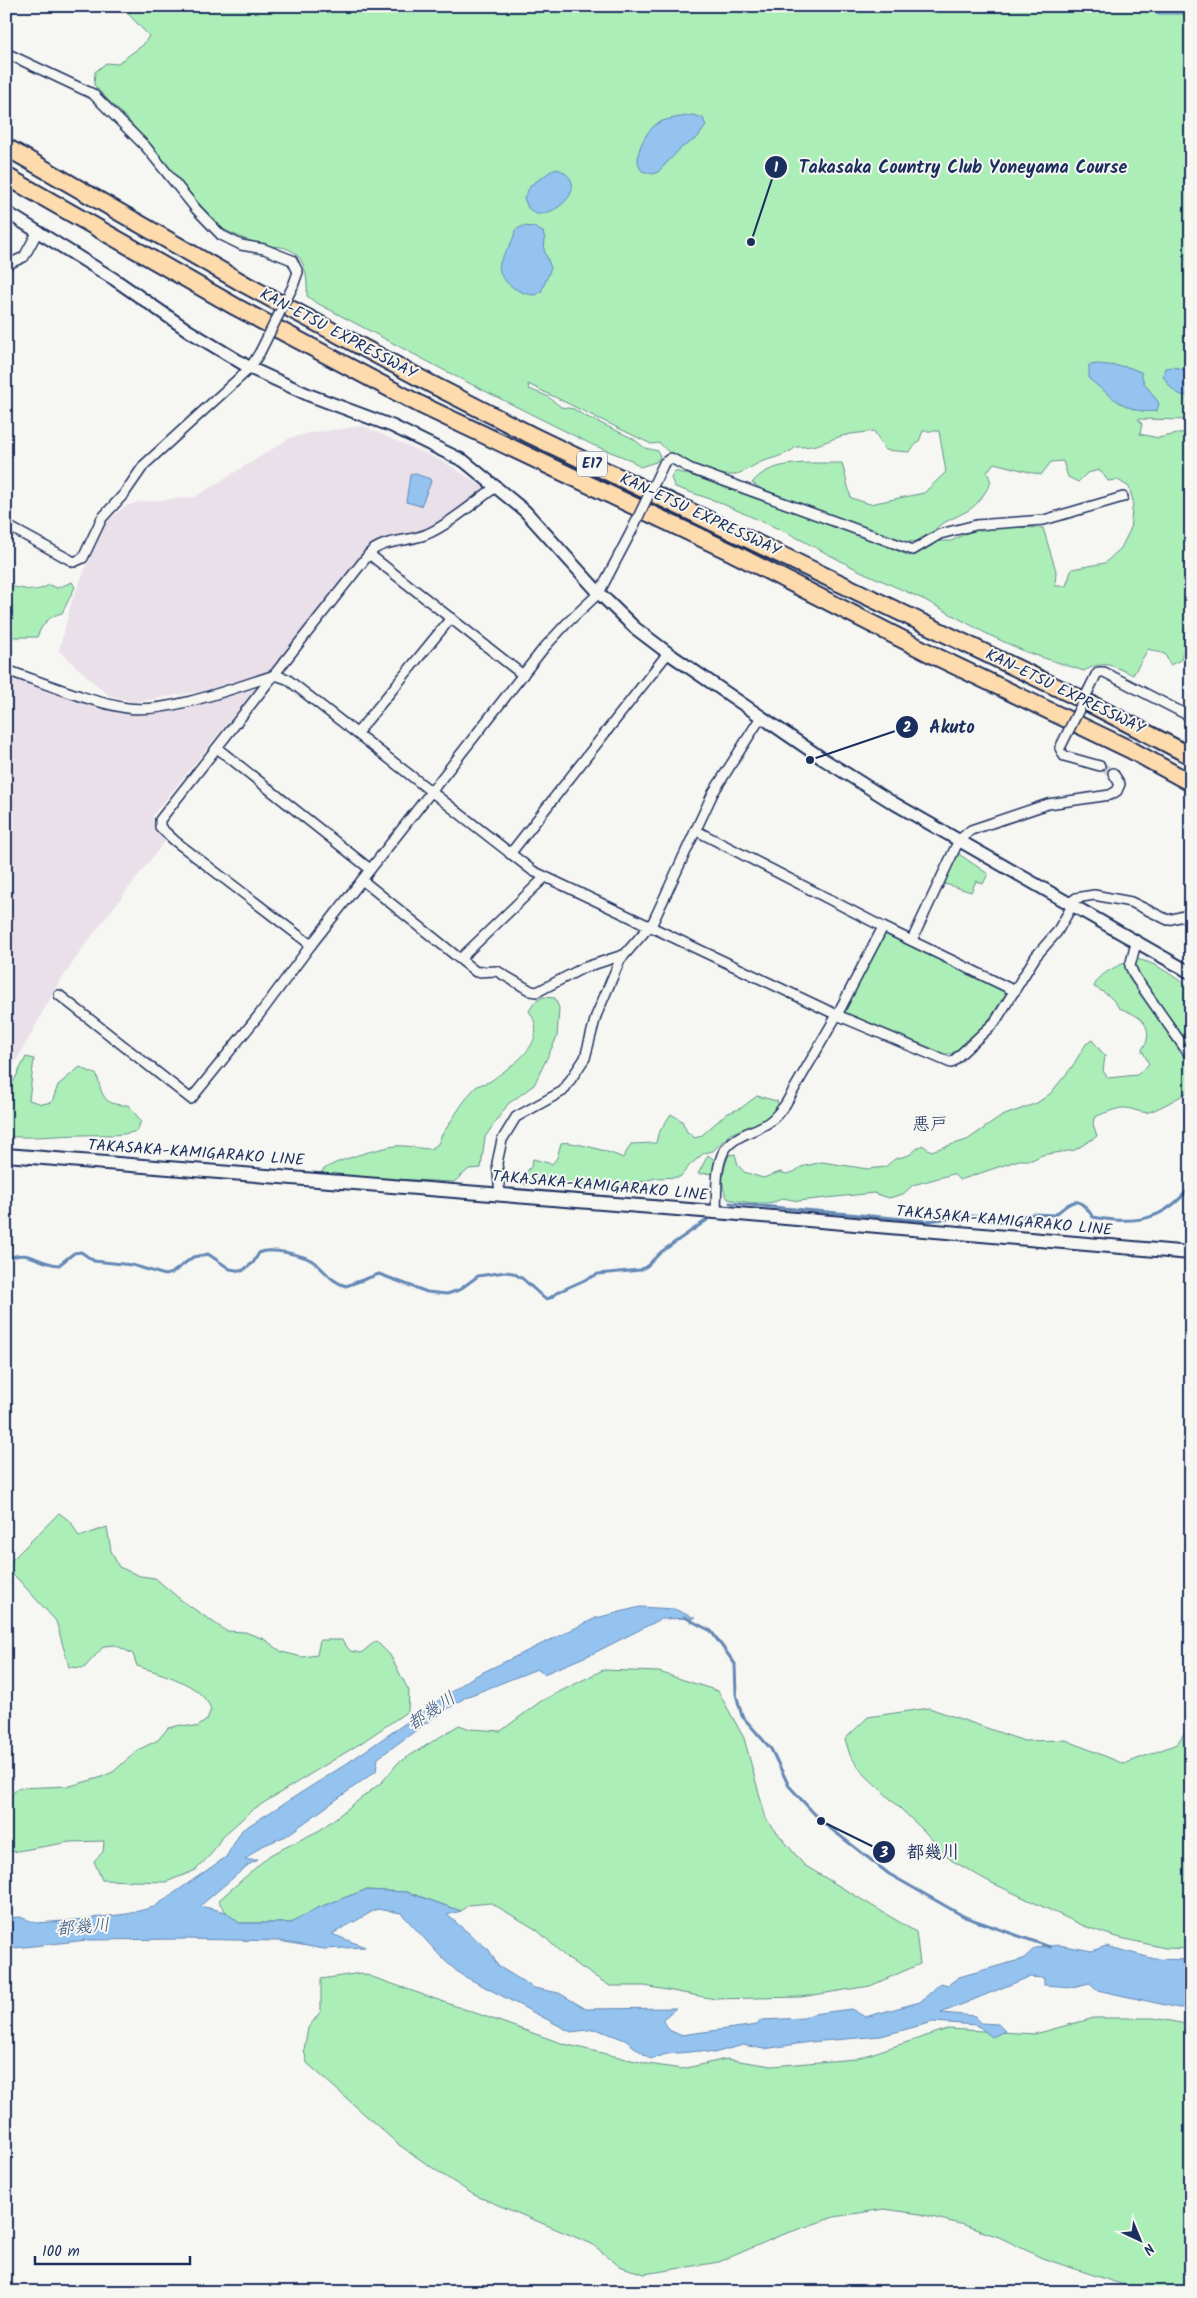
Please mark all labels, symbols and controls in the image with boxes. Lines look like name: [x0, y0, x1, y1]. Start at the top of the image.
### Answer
callout: Takasaka Country Club Yoneyama Course: [764, 151, 1137, 184]
text: Takasaka Country Club Yoneyama Course: [799, 154, 1127, 183]
text: 1: [774, 156, 779, 180]
street label: KAN-ETSU EXPRESSWAY: [255, 282, 422, 386]
road number: E17: [577, 452, 607, 476]
street label: KAN-ETSU EXPRESSWAY: [615, 467, 785, 564]
street label: KAN-ETSU EXPRESSWAY: [981, 642, 1150, 742]
callout: Akuto: [894, 710, 985, 743]
text: Akuto: [929, 714, 975, 743]
text: 2: [903, 716, 912, 740]
district label: 悪戸: [912, 1111, 948, 1140]
street label: TAKASAKA-KAMIGARAKO LINE: [87, 1133, 306, 1173]
street label: TAKASAKA-KAMIGARAKO LINE: [491, 1164, 710, 1208]
street label: TAKASAKA-KAMIGARAKO LINE: [895, 1199, 1114, 1243]
water label: 都幾川: [402, 1685, 462, 1739]
callout: 都幾川: [871, 1836, 970, 1869]
text: 都幾川: [906, 1839, 960, 1868]
text: 3: [879, 1841, 888, 1865]
water label: 都幾川: [55, 1911, 111, 1945]
north arrow: [1114, 2216, 1164, 2266]
scale bar: [35, 2233, 190, 2265]
text: N: [1137, 2238, 1159, 2260]
text: 100 m: [42, 2240, 80, 2264]

